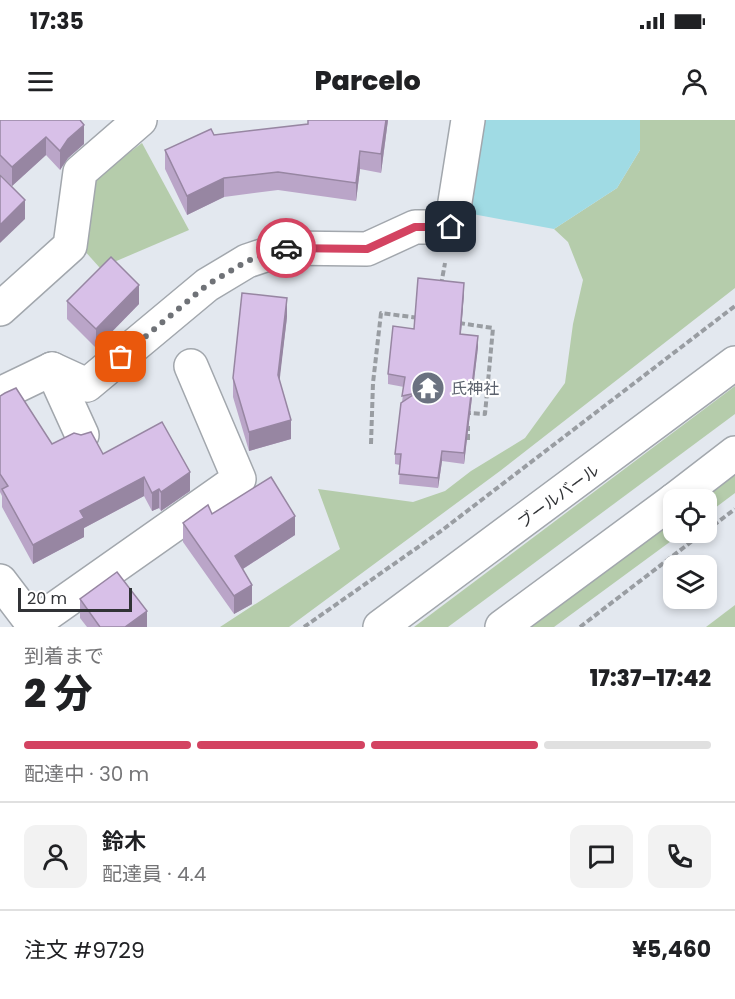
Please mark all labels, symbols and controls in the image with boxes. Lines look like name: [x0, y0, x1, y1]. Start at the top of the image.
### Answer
text: 17:35: [30, 6, 84, 37]
text: Parcelo: [314, 62, 421, 99]
icon: menu: [24, 65, 57, 98]
icon: person: [678, 65, 711, 98]
pin: [425, 201, 476, 252]
icon: home: [434, 210, 467, 243]
courier: [256, 218, 316, 278]
icon: car: [270, 232, 303, 265]
pin: [95, 331, 146, 382]
icon: bag: [104, 340, 137, 373]
temple icon: 氏神社: [410, 370, 446, 406]
place label: 氏神社: [451, 377, 499, 400]
street label: ブールバール: [513, 459, 604, 534]
map controls: [663, 489, 717, 609]
button: locate: [663, 489, 717, 543]
button: layers: [663, 555, 717, 609]
scale bar: [18, 585, 132, 612]
text: 20 m: [27, 587, 67, 610]
text: 到着まで: [24, 642, 104, 670]
text: 17:37–17:42: [590, 663, 711, 694]
text: 2 分: [24, 666, 93, 721]
text: 配達中 · 30 m: [24, 760, 149, 788]
button: person: [24, 825, 87, 888]
button: chat: [570, 825, 633, 888]
button: phone: [648, 825, 711, 888]
text: 鈴木: [102, 826, 146, 857]
text: 配達員 · 4.4: [102, 860, 206, 888]
text: ¥5,460: [632, 934, 711, 965]
text: 注文 #9729: [24, 935, 145, 966]

